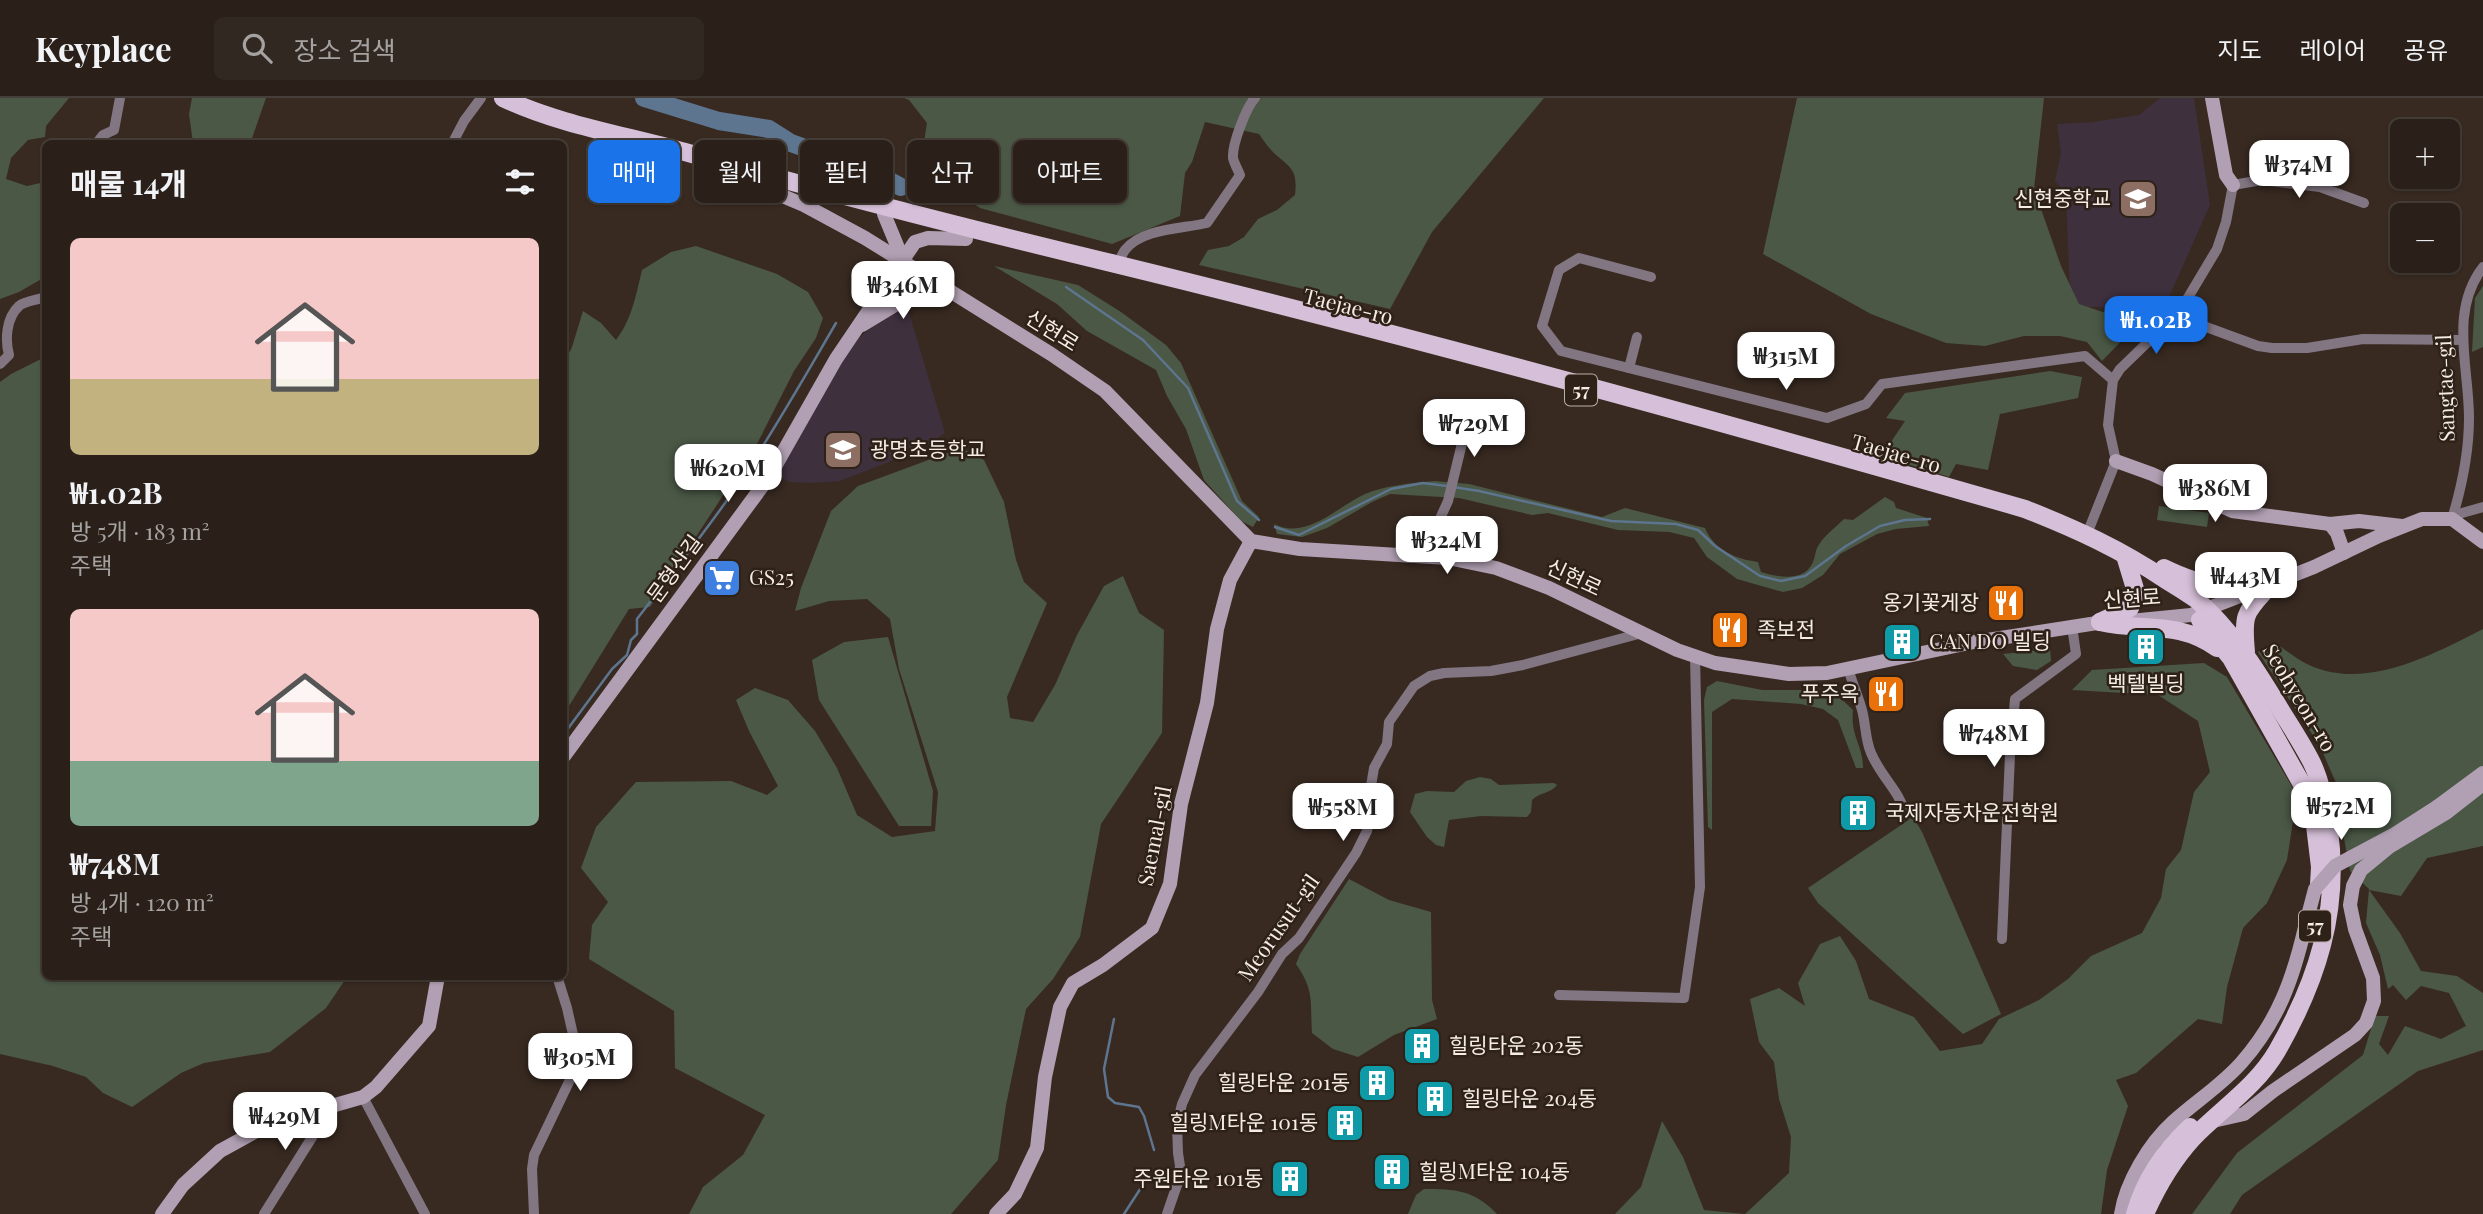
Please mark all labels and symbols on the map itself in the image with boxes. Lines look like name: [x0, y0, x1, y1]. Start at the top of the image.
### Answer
pin: ₩374M: [2250, 140, 2348, 200]
school or university icon: 신현중학교: [2117, 178, 2159, 220]
place label: 신현중학교: [2014, 183, 2111, 211]
pin: ₩346M: [854, 262, 952, 321]
street label: Taejae-ro: [1301, 280, 1396, 330]
pin: ₩1.02B: [2099, 296, 2213, 356]
street label: 신현로: [1021, 302, 1085, 357]
pin: ₩315M: [1737, 332, 1835, 392]
street label: Sangtae-gil: [2428, 334, 2460, 442]
road number: 57: [1565, 374, 1597, 406]
pin: ₩729M: [1425, 400, 1523, 459]
street label: Taejae-ro: [1849, 426, 1944, 478]
school or university icon: 광명초등학교: [822, 429, 864, 471]
place label: 광명초등학교: [870, 434, 986, 462]
pin: ₩620M: [679, 444, 777, 504]
pin: ₩386M: [2166, 464, 2264, 524]
pin: ₩324M: [1398, 517, 1496, 576]
street label: 문형산길: [639, 528, 707, 607]
street label: 신현로: [1543, 551, 1607, 601]
pin: ₩443M: [2197, 552, 2295, 612]
supermarket icon: GS25: [701, 557, 743, 599]
place label: GS25: [749, 562, 794, 590]
street label: 신현로: [2102, 581, 2162, 613]
restaurant icon: 옹기꽃게장: [1985, 582, 2027, 624]
place label: 옹기꽃게장: [1882, 587, 1979, 615]
restaurant icon: 족보전: [1709, 609, 1751, 651]
place label: 족보전: [1757, 614, 1815, 642]
building icon: CAN DO 빌딩: [1881, 621, 1923, 663]
place label: CAN DO 빌딩: [1929, 626, 2051, 654]
building icon: 벡텔빌딩: [2125, 626, 2167, 668]
street label: Seohyeon-ro: [2258, 638, 2344, 756]
place label: 벡텔빌딩: [2107, 668, 2185, 696]
restaurant icon: 푸주옥: [1865, 673, 1907, 715]
place label: 푸주옥: [1801, 678, 1859, 706]
pin: ₩748M: [1945, 710, 2043, 769]
pin: ₩572M: [2292, 782, 2390, 842]
street label: Saemal-gil: [1130, 783, 1176, 888]
pin: ₩558M: [1294, 784, 1392, 843]
building icon: 국제자동차운전학원: [1837, 792, 1879, 834]
place label: 국제자동차운전학원: [1885, 797, 2059, 825]
street label: Meorusut-gil: [1230, 868, 1324, 986]
road number: 57: [2299, 911, 2331, 942]
building icon: 힐링타운 202동: [1401, 1025, 1443, 1067]
place label: 힐링타운 202동: [1449, 1030, 1584, 1058]
pin: ₩305M: [531, 1034, 629, 1093]
building icon: 힐링타운 201동: [1356, 1062, 1398, 1104]
place label: 힐링타운 201동: [1218, 1067, 1350, 1095]
building icon: 힐링타운 204동: [1414, 1078, 1456, 1120]
place label: 힐링타운 204동: [1462, 1083, 1597, 1111]
pin: ₩429M: [236, 1093, 334, 1152]
building icon: 힐링M타운 101동: [1324, 1102, 1366, 1144]
place label: 힐링M타운 101동: [1170, 1107, 1318, 1135]
building icon: 힐링M타운 104동: [1371, 1151, 1413, 1193]
place label: 힐링M타운 104동: [1419, 1156, 1570, 1184]
building icon: 주원타운 101동: [1269, 1158, 1311, 1200]
place label: 주원타운 101동: [1133, 1163, 1263, 1191]

